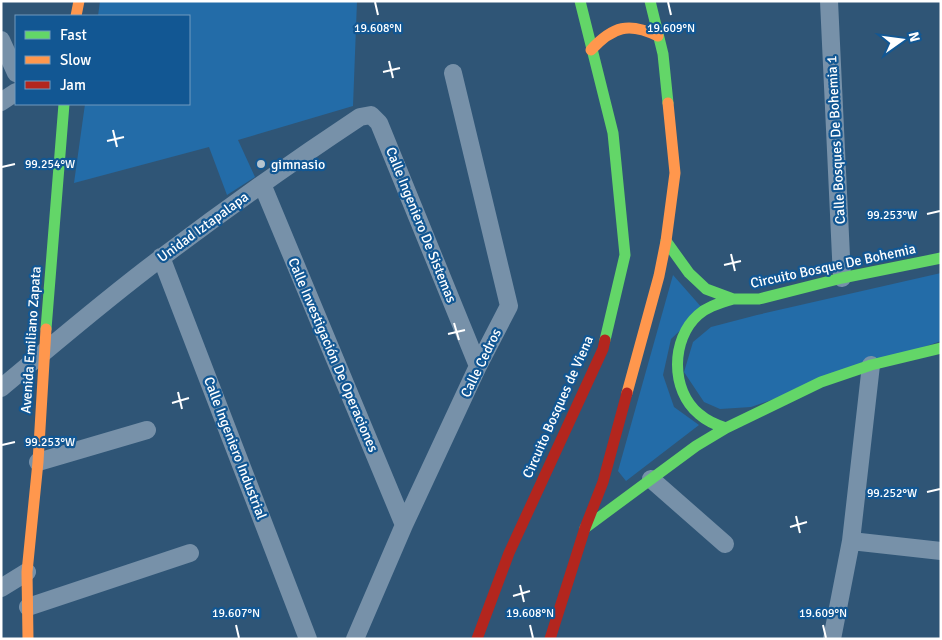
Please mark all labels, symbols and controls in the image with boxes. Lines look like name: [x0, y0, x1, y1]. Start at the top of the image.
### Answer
legend: [15, 15, 190, 105]
north arrow: [877, 15, 927, 65]
text: 19.608°N: [354, 21, 402, 36]
text: 19.609°N: [647, 21, 695, 36]
text: Fast: [60, 26, 87, 44]
text: N: [905, 30, 924, 44]
text: Slow: [60, 51, 91, 69]
street label: Calle Bosques De Bohemia 1: [823, 55, 849, 225]
text: Jam: [60, 76, 86, 94]
street label: Calle Ingeniero De Sistemas: [382, 145, 460, 305]
place label: gimnasio: [271, 156, 325, 173]
text: 99.254°W: [25, 157, 75, 172]
marker: gimnasio: [255, 158, 267, 170]
street label: Unidad Iztapalapa: [154, 188, 252, 266]
text: 99.253°W: [867, 208, 917, 223]
street label: Circuito Bosque De Bohemia: [749, 240, 917, 292]
street label: Calle Investigación De Operaciones: [284, 255, 382, 455]
street label: Avenida Emiliano Zapata: [17, 266, 45, 414]
street label: Calle Cedros: [457, 326, 505, 400]
street label: Circuito Bosques de Viena: [519, 333, 597, 481]
street label: Calle Ingeniero Industrial: [200, 374, 270, 522]
text: 99.253°W: [25, 435, 75, 450]
text: 99.252°W: [867, 486, 917, 501]
text: 19.607°N: [212, 606, 260, 621]
text: 19.608°N: [506, 606, 554, 621]
text: 19.609°N: [799, 606, 847, 621]

